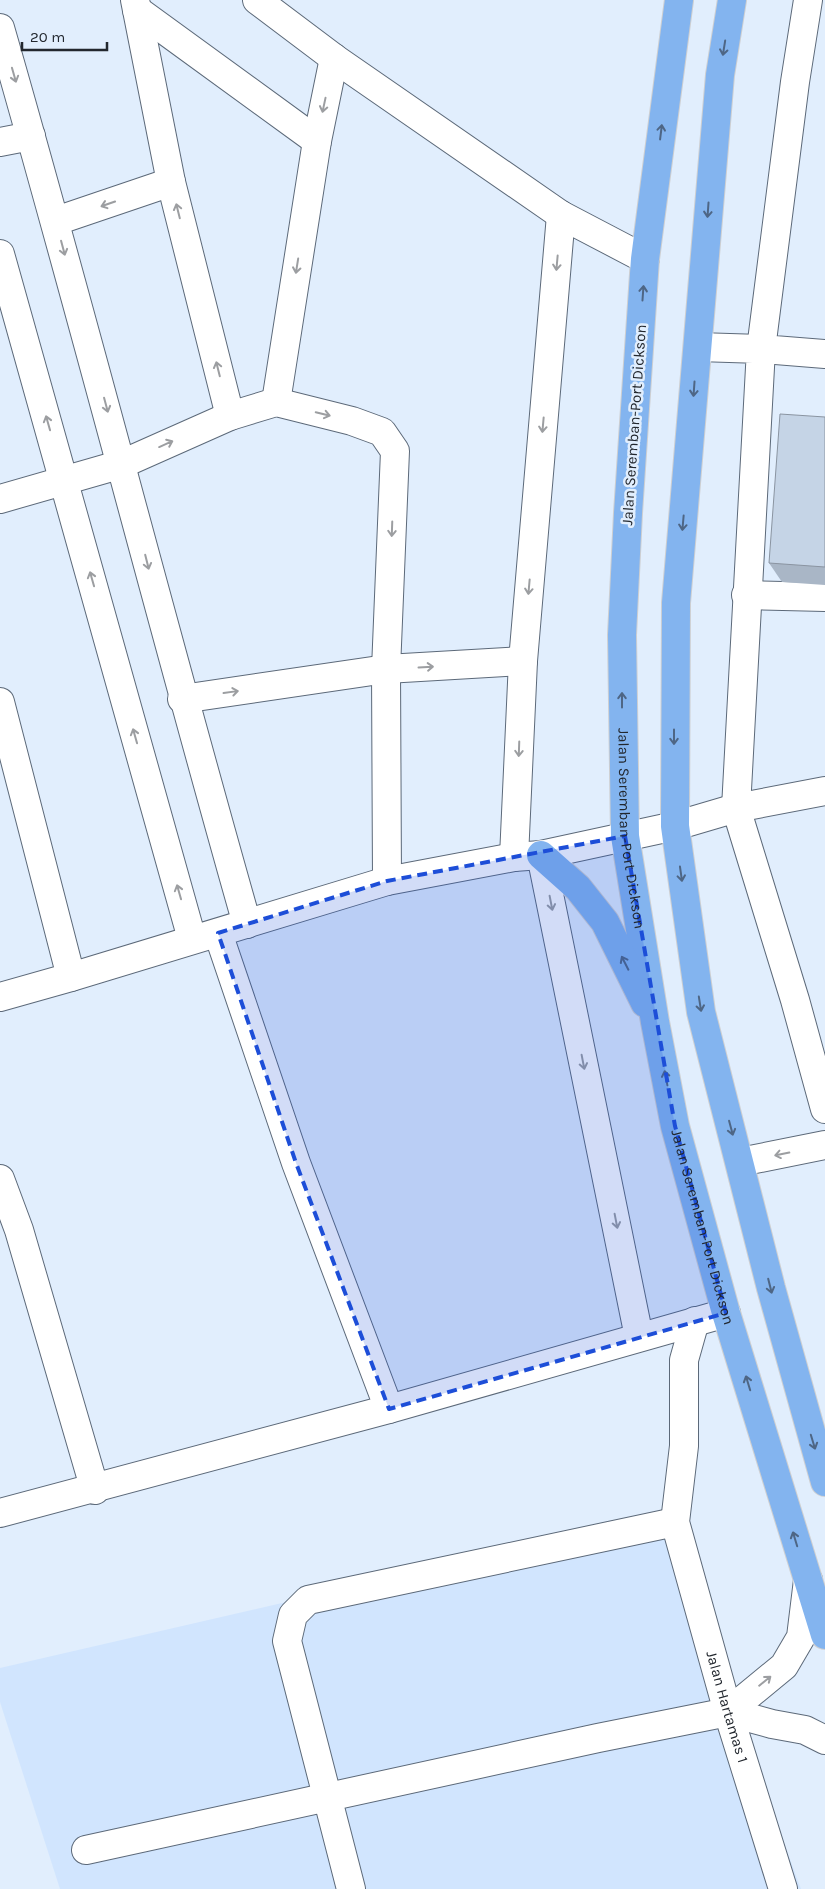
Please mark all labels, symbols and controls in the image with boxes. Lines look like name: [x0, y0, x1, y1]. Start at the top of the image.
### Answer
scale bar: [22, 20, 108, 52]
text: 20 m: [30, 28, 65, 46]
one-way arrow: [719, 40, 729, 56]
one-way arrow: [9, 67, 19, 83]
one-way arrow: [319, 97, 328, 113]
one-way arrow: [656, 124, 666, 140]
one-way arrow: [101, 199, 117, 209]
one-way arrow: [703, 201, 713, 217]
one-way arrow: [173, 204, 183, 220]
one-way arrow: [59, 239, 69, 255]
one-way arrow: [552, 255, 561, 271]
one-way arrow: [292, 257, 302, 273]
one-way arrow: [638, 286, 648, 302]
street label: Jalan Seremban-Port Dickson: [618, 324, 650, 526]
one-way arrow: [213, 361, 223, 377]
one-way arrow: [690, 381, 699, 397]
one-way arrow: [102, 396, 111, 412]
one-way arrow: [315, 410, 331, 419]
one-way arrow: [42, 415, 52, 431]
one-way arrow: [538, 417, 548, 433]
one-way arrow: [158, 439, 173, 449]
one-way arrow: [678, 514, 688, 530]
one-way arrow: [387, 521, 396, 537]
one-way arrow: [143, 553, 152, 569]
one-way arrow: [86, 572, 96, 588]
one-way arrow: [524, 579, 534, 595]
one-way arrow: [418, 662, 434, 671]
one-way arrow: [222, 687, 238, 697]
one-way arrow: [617, 693, 627, 709]
one-way arrow: [130, 728, 140, 744]
street label: Jalan Seremban-Port Dickson: [614, 728, 649, 930]
one-way arrow: [669, 728, 679, 745]
one-way arrow: [514, 741, 523, 757]
one-way arrow: [676, 866, 686, 882]
one-way arrow: [174, 885, 183, 901]
one-way arrow: [547, 894, 556, 910]
one-way arrow: [620, 956, 630, 971]
one-way arrow: [695, 996, 705, 1012]
one-way arrow: [579, 1054, 588, 1070]
one-way arrow: [660, 1071, 670, 1087]
one-way arrow: [726, 1119, 736, 1135]
street label: Jalan Seremban-Port Dickson: [667, 1127, 738, 1327]
one-way arrow: [775, 1149, 791, 1159]
one-way arrow: [611, 1213, 621, 1229]
one-way arrow: [766, 1277, 775, 1293]
one-way arrow: [742, 1376, 752, 1392]
one-way arrow: [809, 1434, 819, 1450]
one-way arrow: [790, 1531, 800, 1547]
street label: Jalan Hartamas 1: [702, 1649, 752, 1765]
one-way arrow: [758, 1675, 771, 1686]

